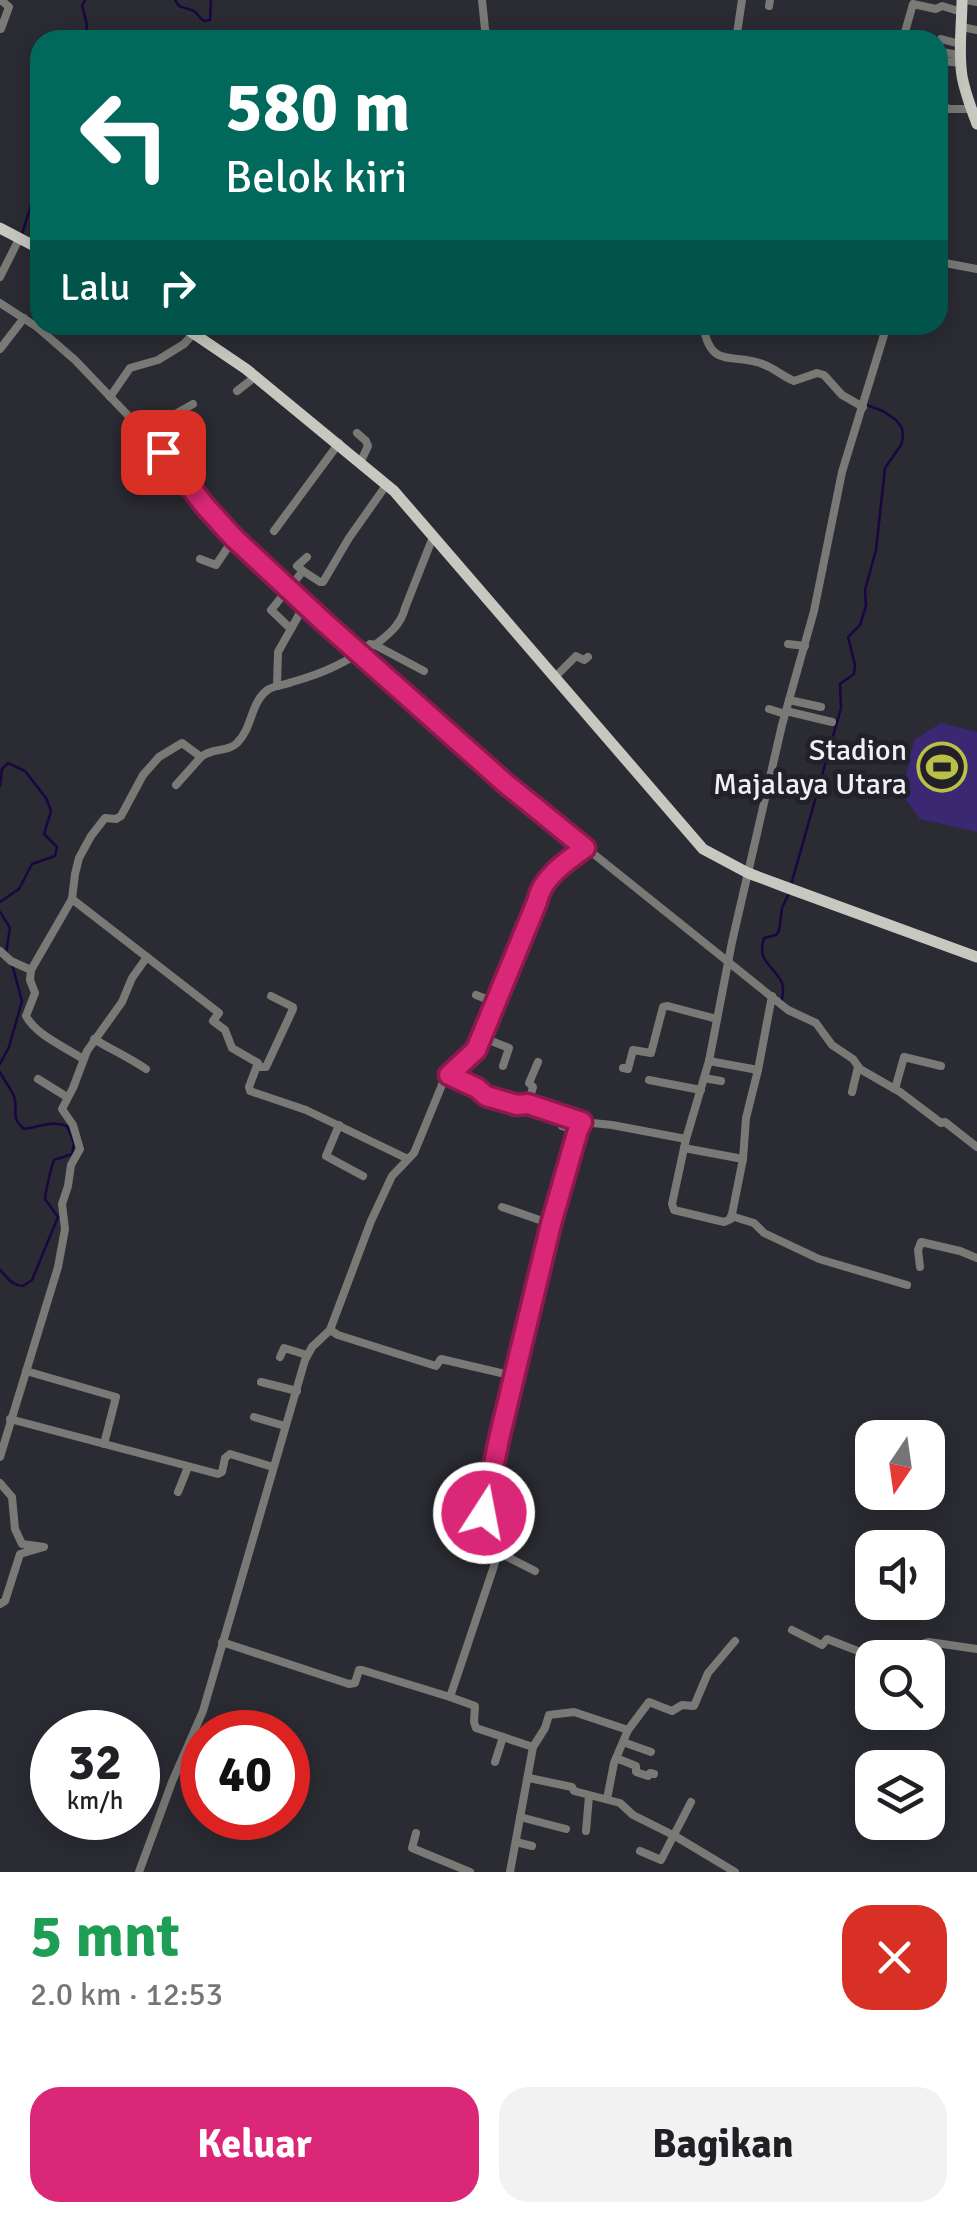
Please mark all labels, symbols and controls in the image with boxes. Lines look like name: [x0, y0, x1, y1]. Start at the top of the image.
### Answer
text: 580 m: [225, 64, 410, 150]
icon: left: [60, 70, 190, 200]
text: Belok kiri: [225, 150, 407, 205]
icon: right: [150, 260, 205, 315]
text: Lalu: [60, 264, 130, 311]
pin: [121, 410, 206, 495]
icon: arrive: [136, 425, 191, 480]
place label: Stadion Majalaya Utara: [713, 732, 907, 803]
sports icon: Stadion Majalaya Utara: [916, 741, 968, 793]
north arrow: [855, 1420, 945, 1510]
map controls: [855, 1420, 945, 1840]
position arrow: [432, 1461, 536, 1565]
button: sound: [855, 1530, 945, 1620]
button: search: [855, 1640, 945, 1730]
speed limit sign: 40: [180, 1710, 310, 1840]
text: 32: [68, 1732, 122, 1794]
button: layers: [855, 1750, 945, 1840]
text: km/h: [67, 1785, 123, 1816]
text: 5 mnt: [30, 1900, 179, 1974]
button: close: [842, 1905, 947, 2010]
text: 2.0 km · 12:53: [30, 1975, 223, 2014]
button: Keluar: [30, 2087, 479, 2202]
button: Bagikan: [499, 2087, 947, 2202]

